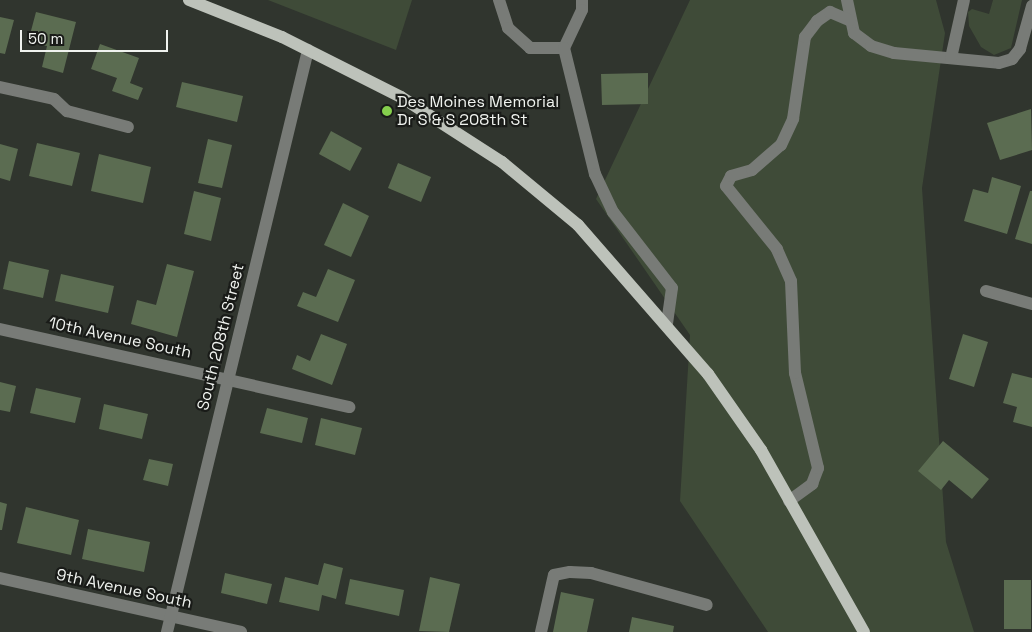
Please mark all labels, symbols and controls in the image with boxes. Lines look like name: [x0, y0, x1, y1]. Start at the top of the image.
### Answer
scale bar: [22, 20, 170, 52]
text: 50 m: [28, 29, 63, 48]
place label: Des Moines Memorial Dr S & S 208th St: [397, 92, 559, 130]
marker: Des Moines Memorial Dr S & S 208th St: [381, 105, 393, 117]
street label: South 208th Street: [193, 262, 249, 412]
street label: 10th Avenue South: [47, 313, 193, 363]
street label: 9th Avenue South: [54, 565, 194, 613]

